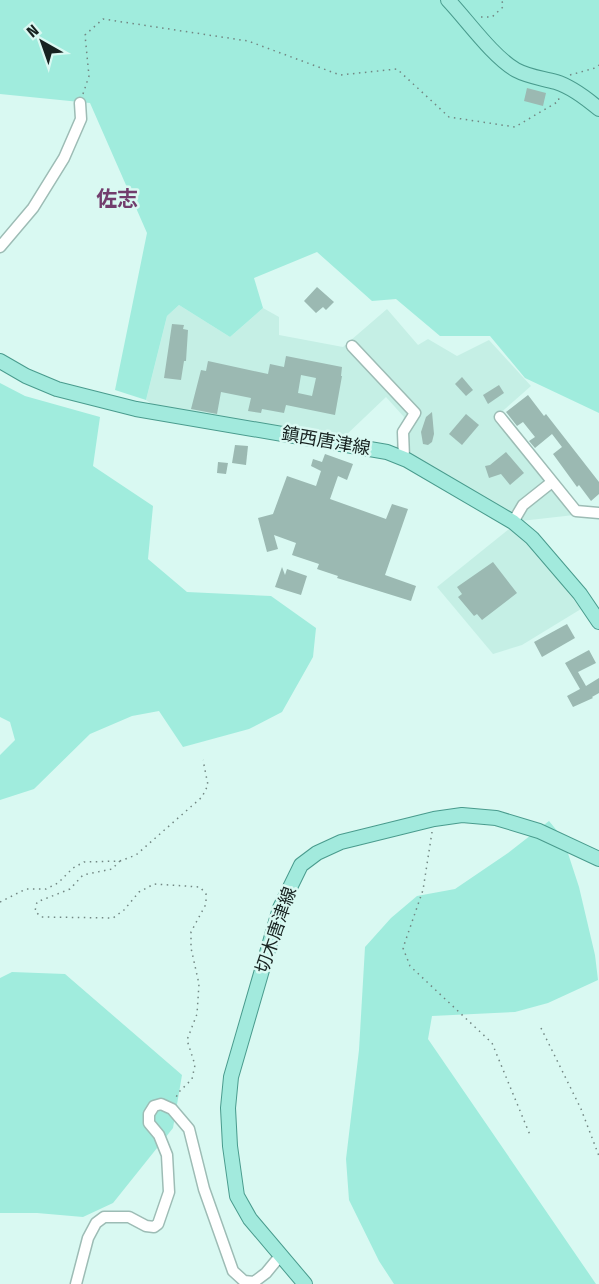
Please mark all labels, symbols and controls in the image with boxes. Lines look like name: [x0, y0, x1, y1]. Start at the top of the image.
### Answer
north arrow: [12, 12, 72, 72]
text: N: [23, 21, 42, 41]
district label: 佐志: [96, 186, 138, 212]
street label: 鎮西唐津線: [280, 422, 372, 460]
street label: 切木唐津線: [251, 884, 301, 976]

